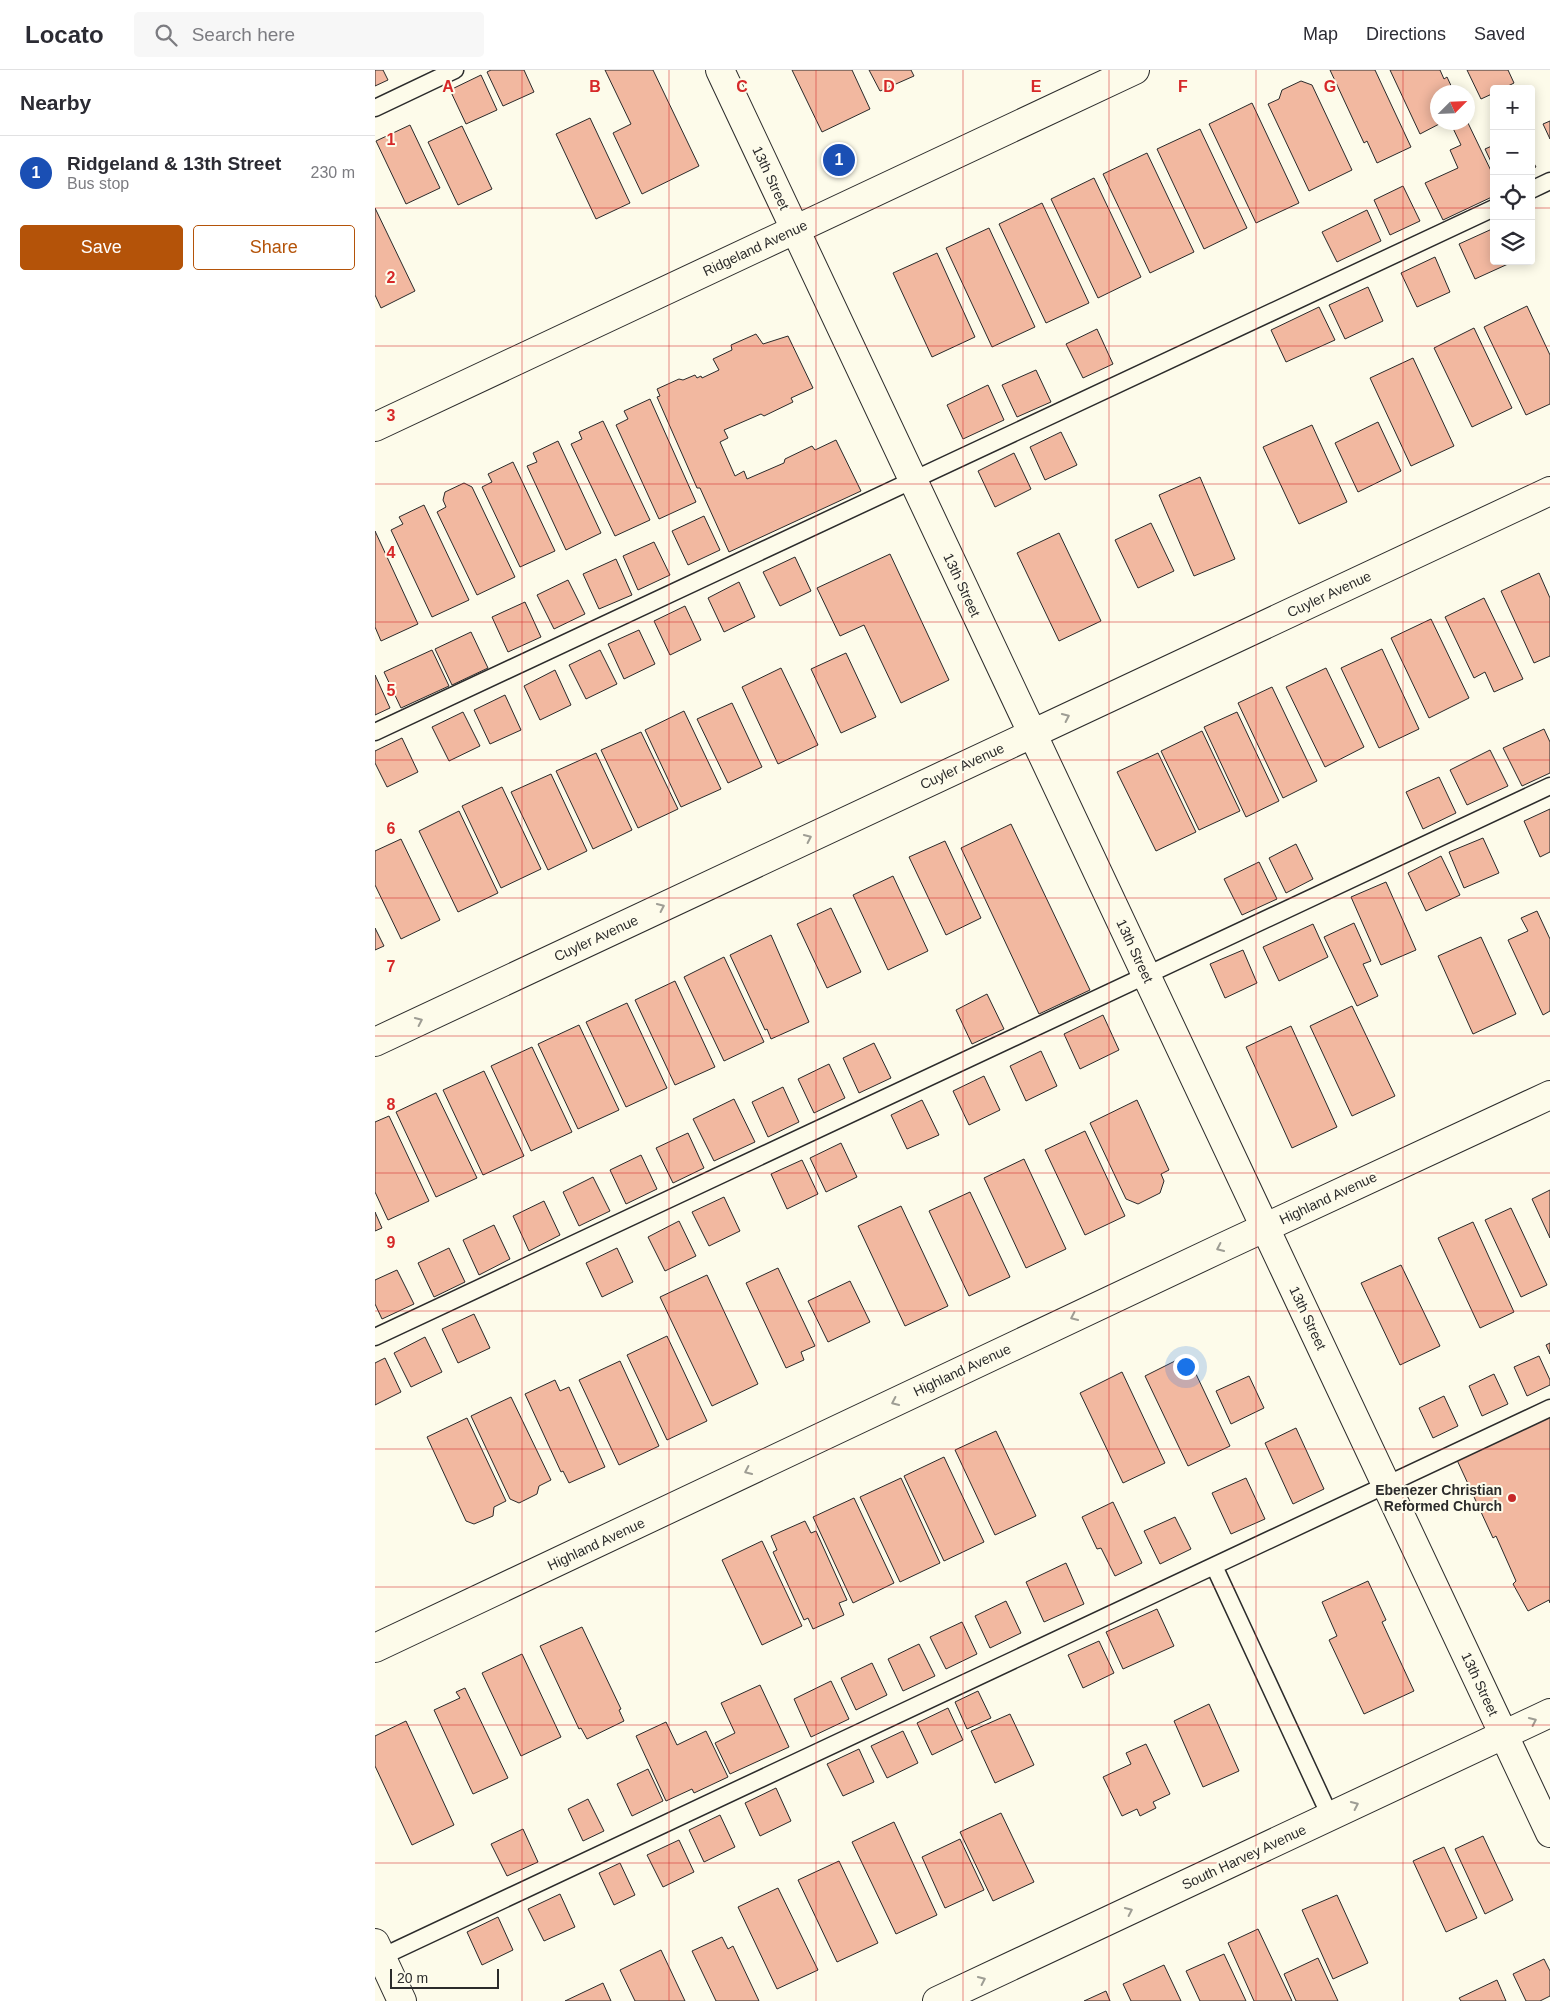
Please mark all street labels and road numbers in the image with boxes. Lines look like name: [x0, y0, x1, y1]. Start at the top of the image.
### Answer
street label: 13th Street: [749, 144, 793, 213]
street label: Ridgeland Avenue: [700, 217, 810, 279]
street label: 13th Street: [940, 551, 984, 620]
street label: Cuyler Avenue: [1284, 567, 1374, 620]
street label: Cuyler Avenue: [917, 739, 1007, 792]
street label: Cuyler Avenue: [551, 911, 641, 964]
street label: 13th Street: [1113, 917, 1157, 986]
street label: Highland Avenue: [1277, 1168, 1379, 1228]
street label: 13th Street: [1286, 1284, 1330, 1353]
street label: Highland Avenue: [911, 1340, 1013, 1400]
street label: Highland Avenue: [545, 1514, 647, 1574]
street label: 13th Street: [1458, 1650, 1502, 1719]
street label: South Harvey Avenue: [1179, 1821, 1309, 1893]

